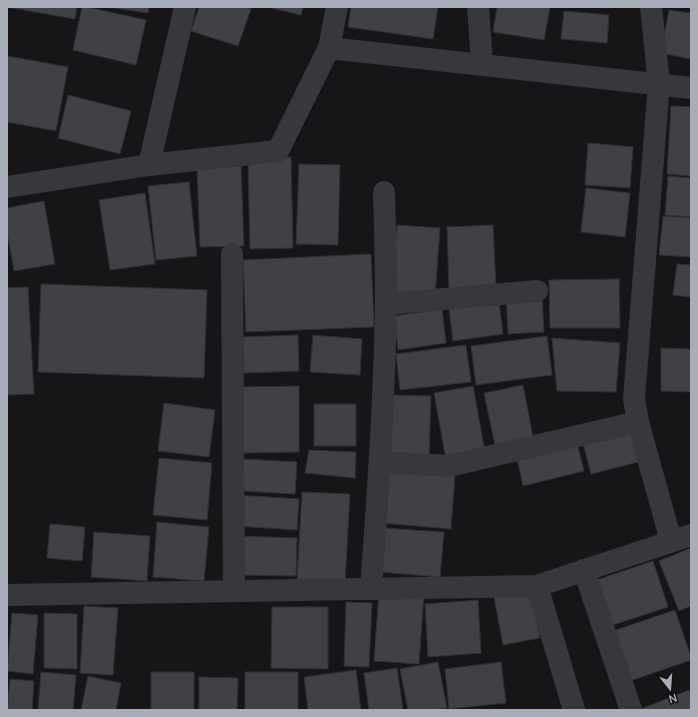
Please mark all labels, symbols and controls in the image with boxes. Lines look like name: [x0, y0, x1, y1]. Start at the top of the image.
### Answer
north arrow: [650, 669, 690, 709]
text: N: [667, 691, 679, 707]

